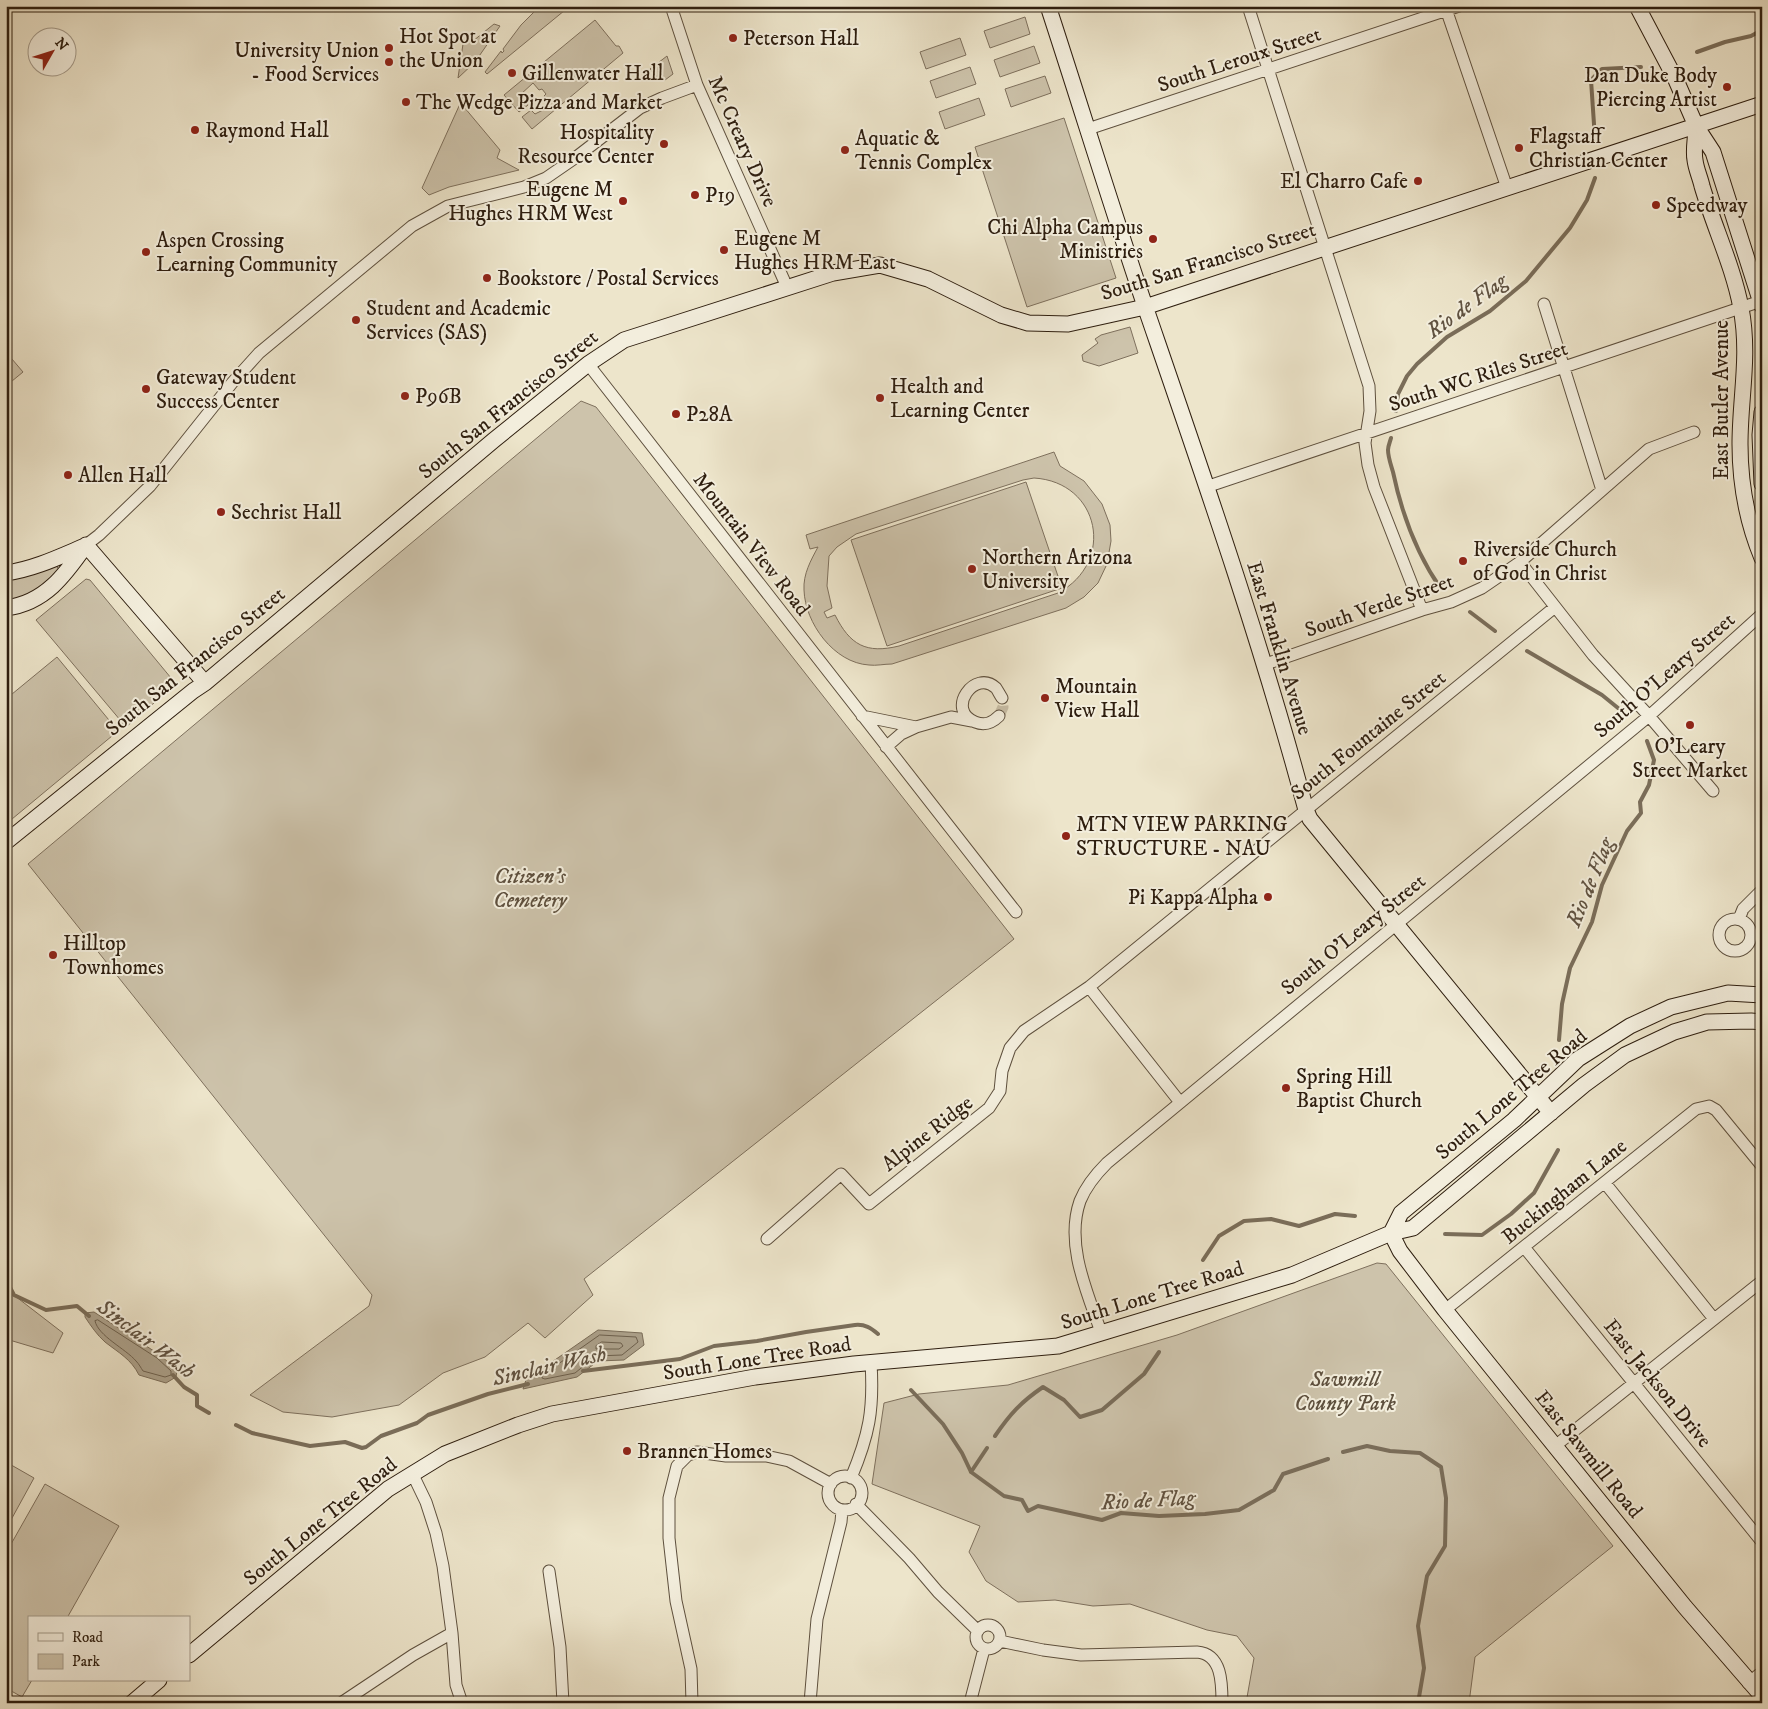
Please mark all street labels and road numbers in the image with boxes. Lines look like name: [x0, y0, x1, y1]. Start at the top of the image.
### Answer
street label: South Leroux Street: [1154, 21, 1324, 99]
street label: Mc Creary Drive: [702, 72, 783, 211]
street label: South San Francisco Street: [1098, 217, 1319, 307]
street label: East Butler Avenue: [1709, 320, 1735, 480]
street label: South San Francisco Street: [414, 324, 604, 485]
street label: South WC Riles Street: [1386, 336, 1571, 418]
street label: Mountain View Road: [687, 468, 816, 622]
street label: East Franklin Avenue: [1240, 559, 1318, 738]
street label: South Verde Street: [1302, 568, 1457, 644]
street label: South San Francisco Street: [101, 581, 291, 742]
street label: South O'Leary Street: [1589, 607, 1741, 744]
street label: South Fountaine Street: [1286, 665, 1452, 806]
street label: South O'Leary Street: [1276, 868, 1431, 1001]
street label: South Lone Tree Road: [1431, 1023, 1593, 1166]
street label: Alpine Ridge: [877, 1090, 979, 1177]
street label: Buckingham Lane: [1497, 1133, 1633, 1250]
street label: South Lone Tree Road: [1058, 1256, 1247, 1336]
street label: East Jackson Drive: [1597, 1314, 1717, 1453]
street label: South Lone Tree Road: [661, 1331, 854, 1387]
street label: East Sawmill Road: [1529, 1385, 1648, 1524]
street label: South Lone Tree Road: [239, 1452, 403, 1592]

